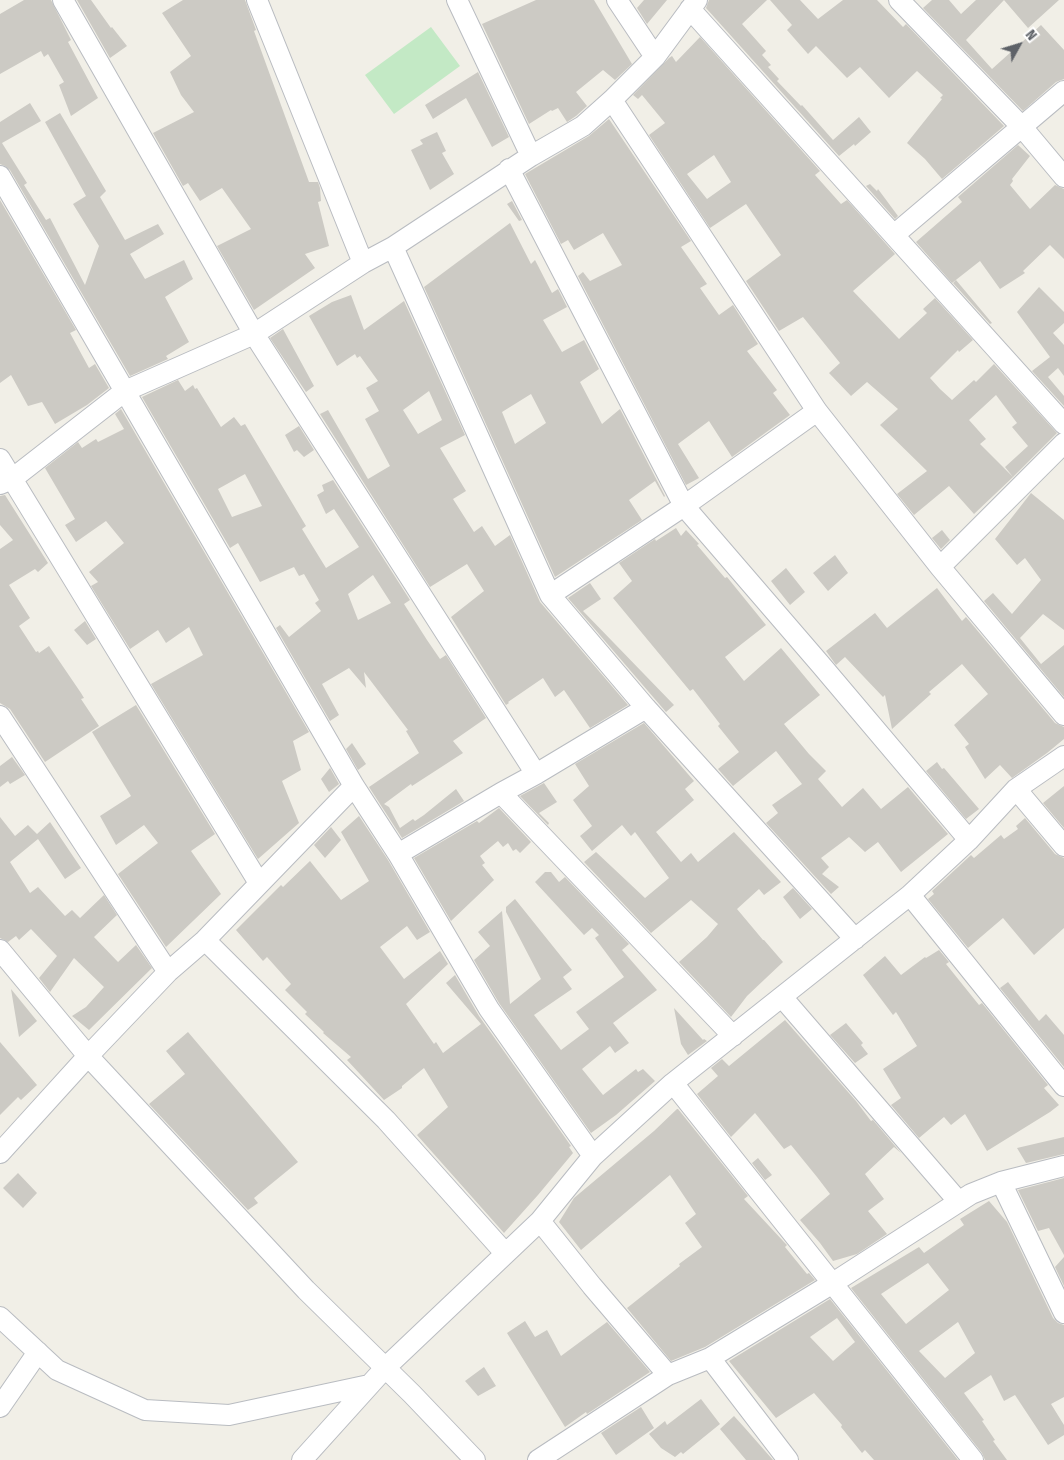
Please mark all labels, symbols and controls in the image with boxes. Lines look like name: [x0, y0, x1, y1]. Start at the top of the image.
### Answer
north arrow: [994, 20, 1044, 70]
text: N: [1022, 27, 1040, 44]

